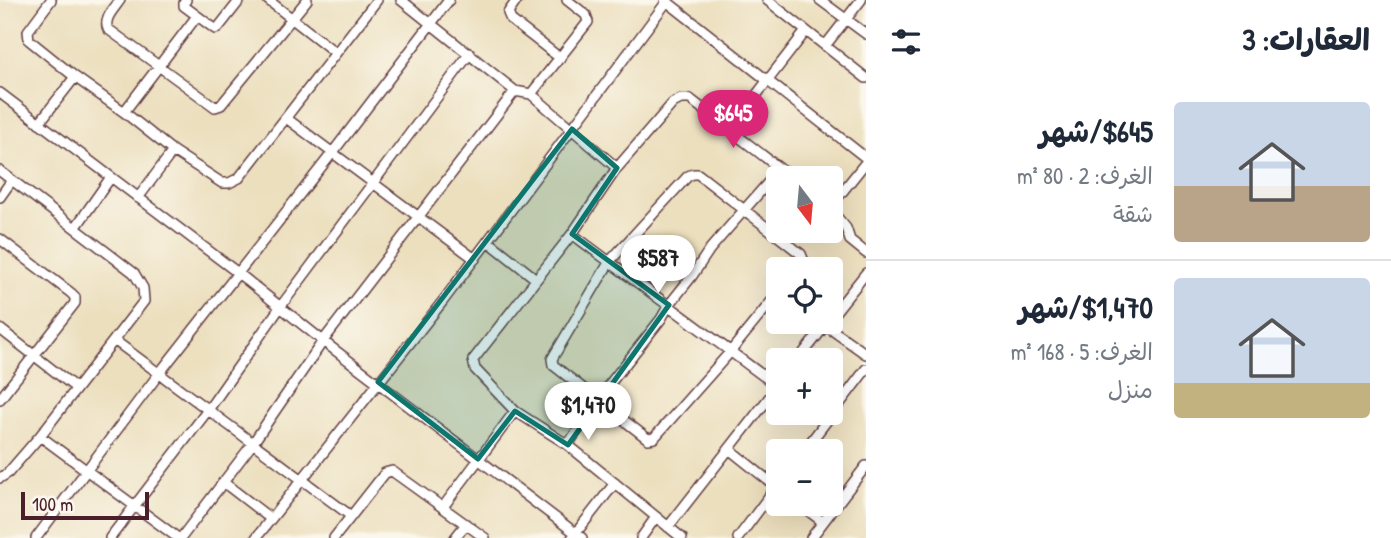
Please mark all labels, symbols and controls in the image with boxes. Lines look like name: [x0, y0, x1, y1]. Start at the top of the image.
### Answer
text: العقارات: 3: [1242, 19, 1370, 59]
icon: filters: [887, 23, 925, 61]
pin: $645: [692, 90, 774, 150]
text: $645: [713, 97, 753, 128]
text: $645/شهر: [1039, 111, 1153, 151]
icon: home: [1230, 130, 1314, 214]
text: الغرف: 2 · 80 m²: [1017, 160, 1153, 191]
north arrow: [766, 166, 844, 243]
map controls: [766, 166, 843, 516]
text: شقة: [1113, 198, 1153, 229]
pin: $587: [617, 236, 699, 295]
text: $587: [637, 242, 679, 273]
button: locate: [766, 257, 843, 334]
text: $1,470/شهر: [1019, 287, 1153, 327]
icon: home: [1230, 306, 1314, 390]
text: الغرف: 5 · 168 m²: [1011, 336, 1153, 367]
button: +: [766, 348, 843, 425]
text: منزل: [1108, 374, 1153, 405]
pin: $1,470: [531, 382, 645, 442]
text: $1,470: [561, 389, 615, 420]
button: −: [766, 439, 843, 516]
scale bar: [21, 489, 149, 521]
text: 100 m: [32, 491, 73, 517]

